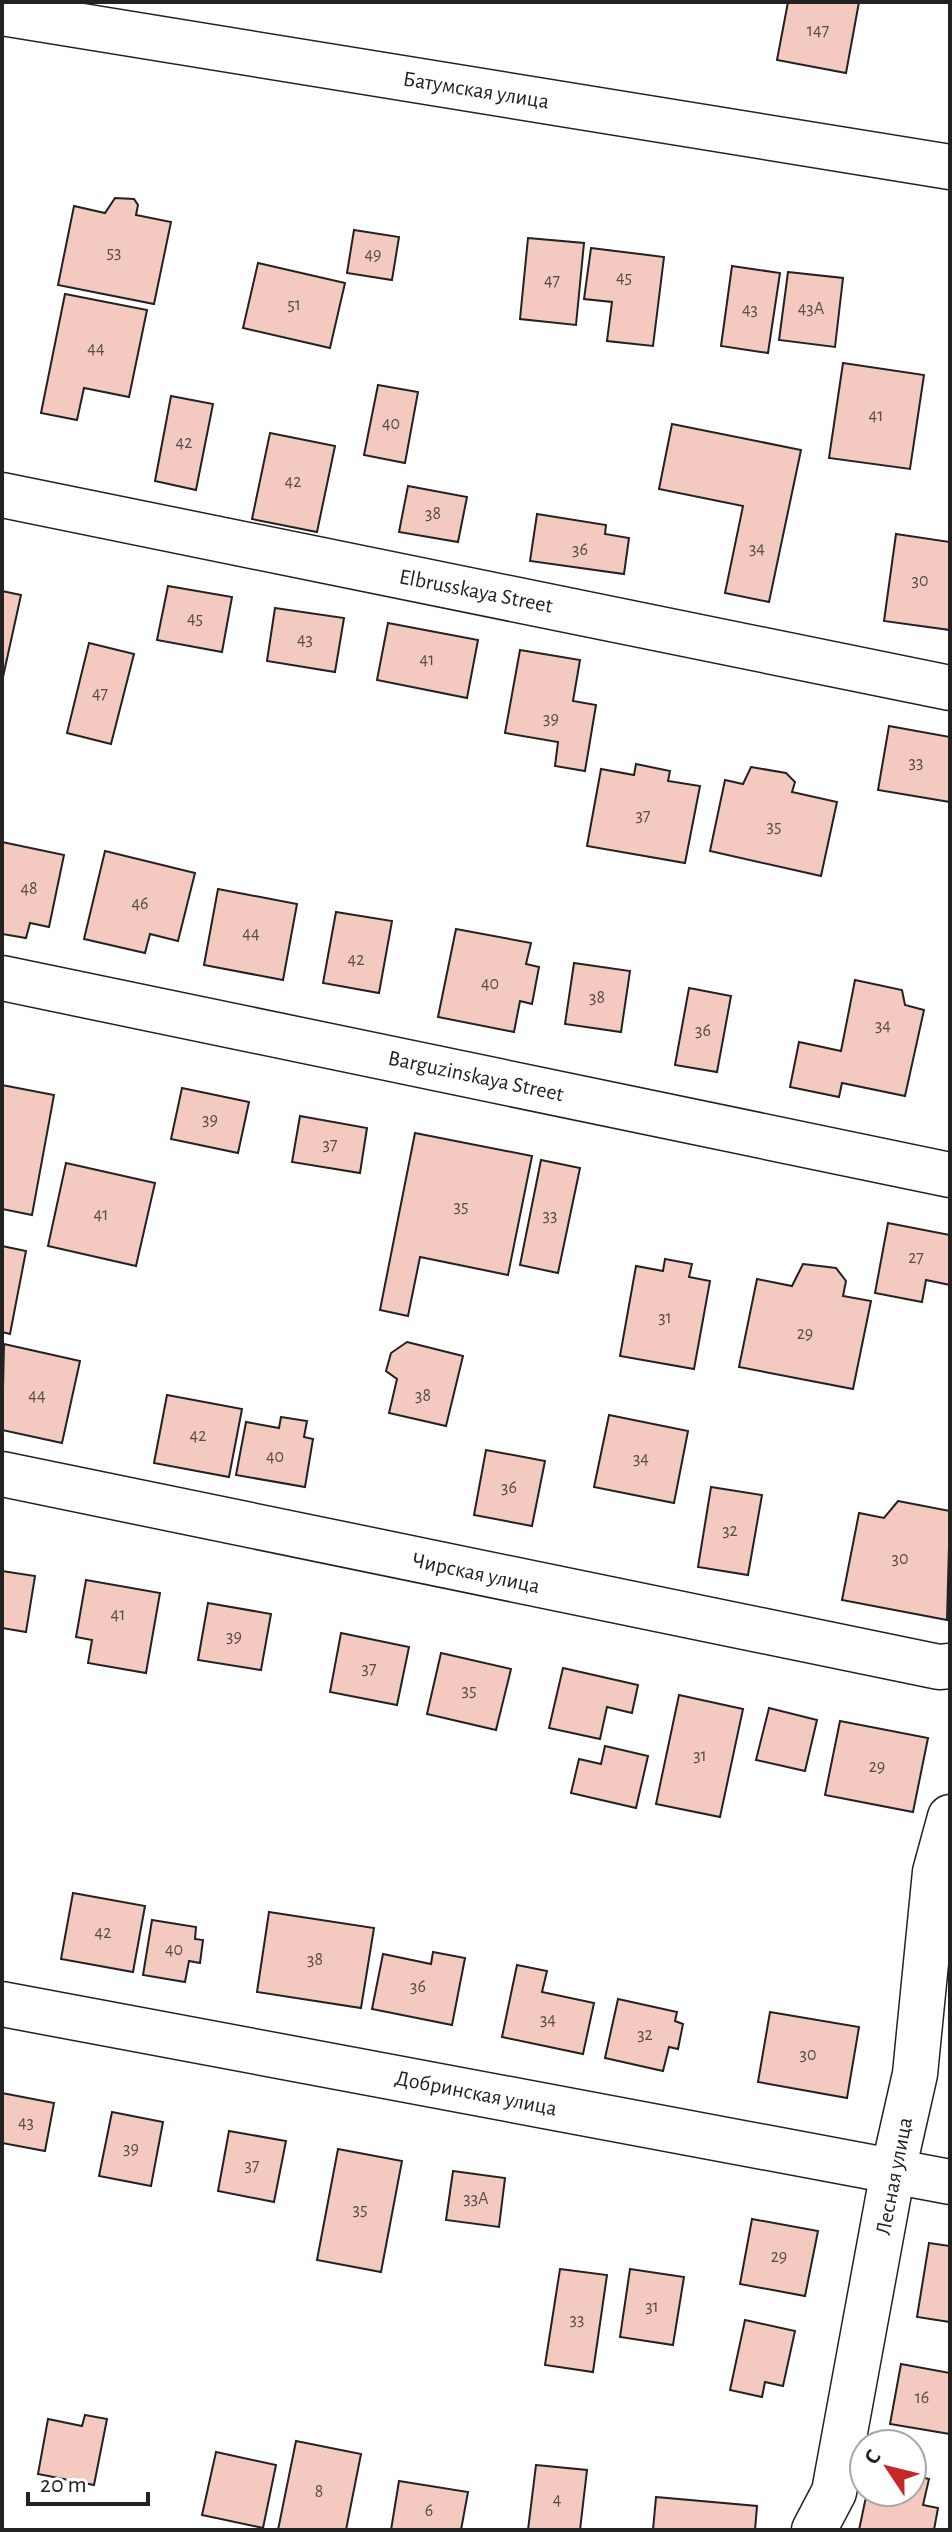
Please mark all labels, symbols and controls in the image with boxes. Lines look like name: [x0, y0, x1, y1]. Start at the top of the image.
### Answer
house number: 147: [807, 22, 829, 40]
street label: Батумская улица: [401, 68, 551, 112]
house number: 53: [107, 244, 121, 262]
house number: 49: [364, 246, 382, 264]
house number: 45: [616, 269, 632, 287]
house number: 47: [544, 272, 560, 290]
house number: 51: [287, 296, 301, 314]
house number: 43А: [798, 300, 825, 318]
house number: 43: [742, 301, 758, 319]
house number: 44: [87, 340, 105, 358]
house number: 41: [869, 407, 883, 425]
house number: 40: [382, 415, 400, 433]
house number: 42: [176, 434, 192, 452]
house number: 42: [285, 473, 301, 491]
house number: 38: [425, 505, 441, 523]
house number: 34: [749, 540, 765, 558]
house number: 36: [572, 541, 588, 559]
street label: Elbrusskaya Street: [397, 565, 555, 617]
house number: 30: [912, 572, 928, 590]
house number: 45: [187, 610, 203, 628]
house number: 43: [297, 631, 313, 649]
house number: 41: [420, 651, 434, 669]
house number: 47: [92, 685, 108, 703]
house number: 39: [543, 710, 559, 728]
house number: 33: [909, 754, 923, 772]
house number: 37: [636, 807, 650, 825]
house number: 35: [767, 818, 781, 836]
house number: 48: [20, 880, 38, 898]
house number: 46: [131, 895, 149, 913]
house number: 44: [242, 925, 260, 943]
house number: 42: [348, 951, 364, 969]
house number: 40: [481, 975, 499, 993]
house number: 38: [589, 989, 605, 1007]
house number: 34: [875, 1017, 891, 1035]
house number: 36: [695, 1022, 711, 1040]
street label: Barguzinskaya Street: [386, 1047, 566, 1105]
house number: 39: [202, 1111, 218, 1129]
house number: 37: [323, 1136, 337, 1154]
house number: 35: [454, 1198, 468, 1216]
house number: 41: [94, 1206, 108, 1224]
house number: 33: [543, 1207, 557, 1225]
house number: 27: [908, 1249, 924, 1267]
house number: 31: [658, 1309, 672, 1327]
house number: 29: [797, 1325, 813, 1343]
house number: 44: [28, 1387, 46, 1405]
house number: 38: [415, 1387, 431, 1405]
house number: 42: [190, 1427, 206, 1445]
house number: 40: [266, 1448, 284, 1466]
house number: 34: [633, 1450, 649, 1468]
house number: 36: [501, 1479, 517, 1497]
house number: 32: [722, 1522, 738, 1540]
street label: Чирская улица: [410, 1549, 542, 1597]
house number: 30: [892, 1550, 908, 1568]
house number: 41: [111, 1606, 125, 1624]
house number: 39: [226, 1628, 242, 1646]
house number: 37: [362, 1660, 376, 1678]
house number: 35: [462, 1682, 476, 1700]
house number: 31: [693, 1747, 707, 1765]
house number: 29: [869, 1758, 885, 1776]
house number: 42: [95, 1924, 111, 1942]
house number: 40: [165, 1941, 183, 1959]
house number: 38: [307, 1951, 323, 1969]
house number: 36: [410, 1978, 426, 1996]
house number: 34: [540, 2011, 556, 2029]
house number: 32: [637, 2026, 653, 2044]
house number: 30: [800, 2046, 816, 2064]
street label: Добринская улица: [393, 2067, 559, 2119]
house number: 43: [18, 2114, 34, 2132]
street label: Лесная улица: [872, 2115, 916, 2237]
house number: 39: [123, 2140, 139, 2158]
house number: 37: [245, 2157, 259, 2175]
house number: 33А: [463, 2190, 489, 2208]
house number: 35: [353, 2201, 367, 2219]
house number: 29: [771, 2248, 787, 2266]
house number: 31: [645, 2298, 659, 2316]
house number: 33: [570, 2311, 584, 2329]
house number: 16: [915, 2389, 929, 2407]
north arrow: [848, 2428, 928, 2508]
text: С: [860, 2446, 885, 2468]
scale bar: [28, 2456, 148, 2506]
text: 20 m: [40, 2473, 87, 2497]
house number: 8: [315, 2483, 323, 2501]
house number: 4: [553, 2491, 562, 2509]
house number: 6: [425, 2502, 433, 2520]

